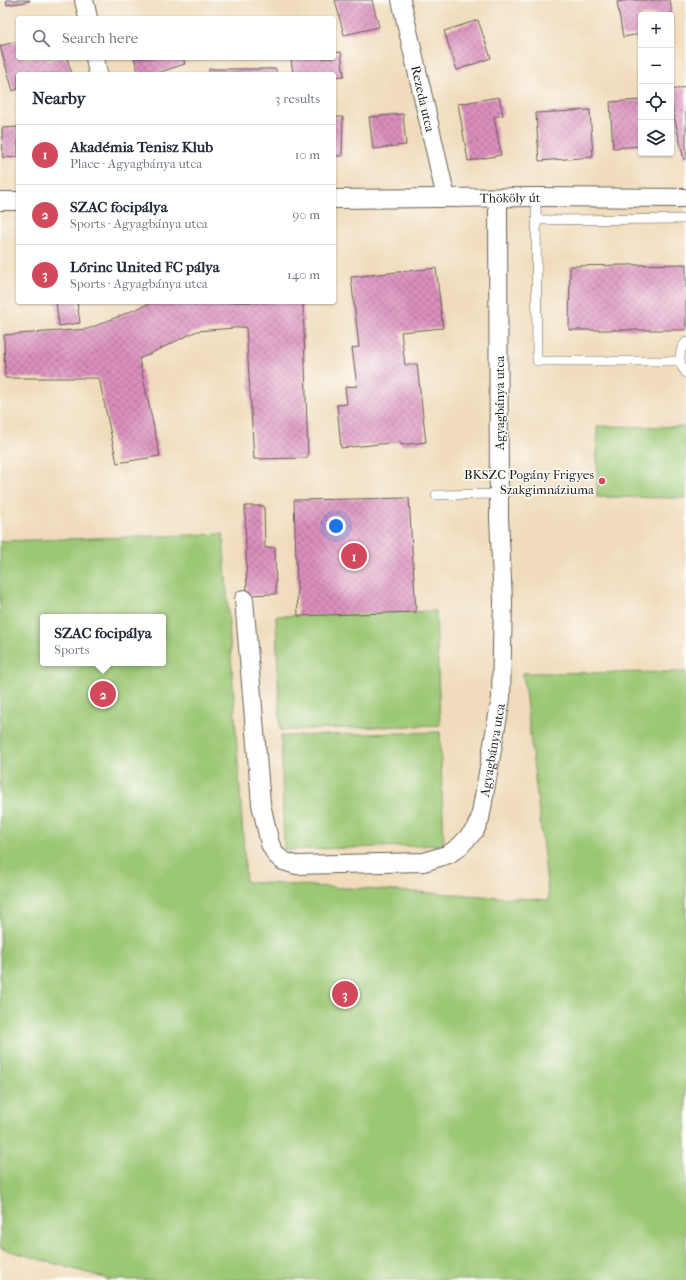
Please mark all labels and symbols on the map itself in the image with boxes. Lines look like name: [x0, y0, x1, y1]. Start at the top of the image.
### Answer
street label: Rezeda utca: [408, 64, 438, 134]
street label: Thököly út: [480, 190, 541, 206]
street label: Agyagbánya utca: [492, 355, 507, 451]
place label: BKSZC Pogány Frigyes Szakgimnáziuma: [464, 467, 595, 497]
marker: BKSZC Pogány Frigyes Szakgimnáziuma: [597, 476, 607, 486]
your location: [326, 516, 346, 536]
pin: 1: [341, 541, 367, 571]
pin: 2: [90, 679, 116, 709]
street label: Agyagbánya utca: [477, 701, 508, 799]
pin: 3: [332, 979, 358, 1009]

